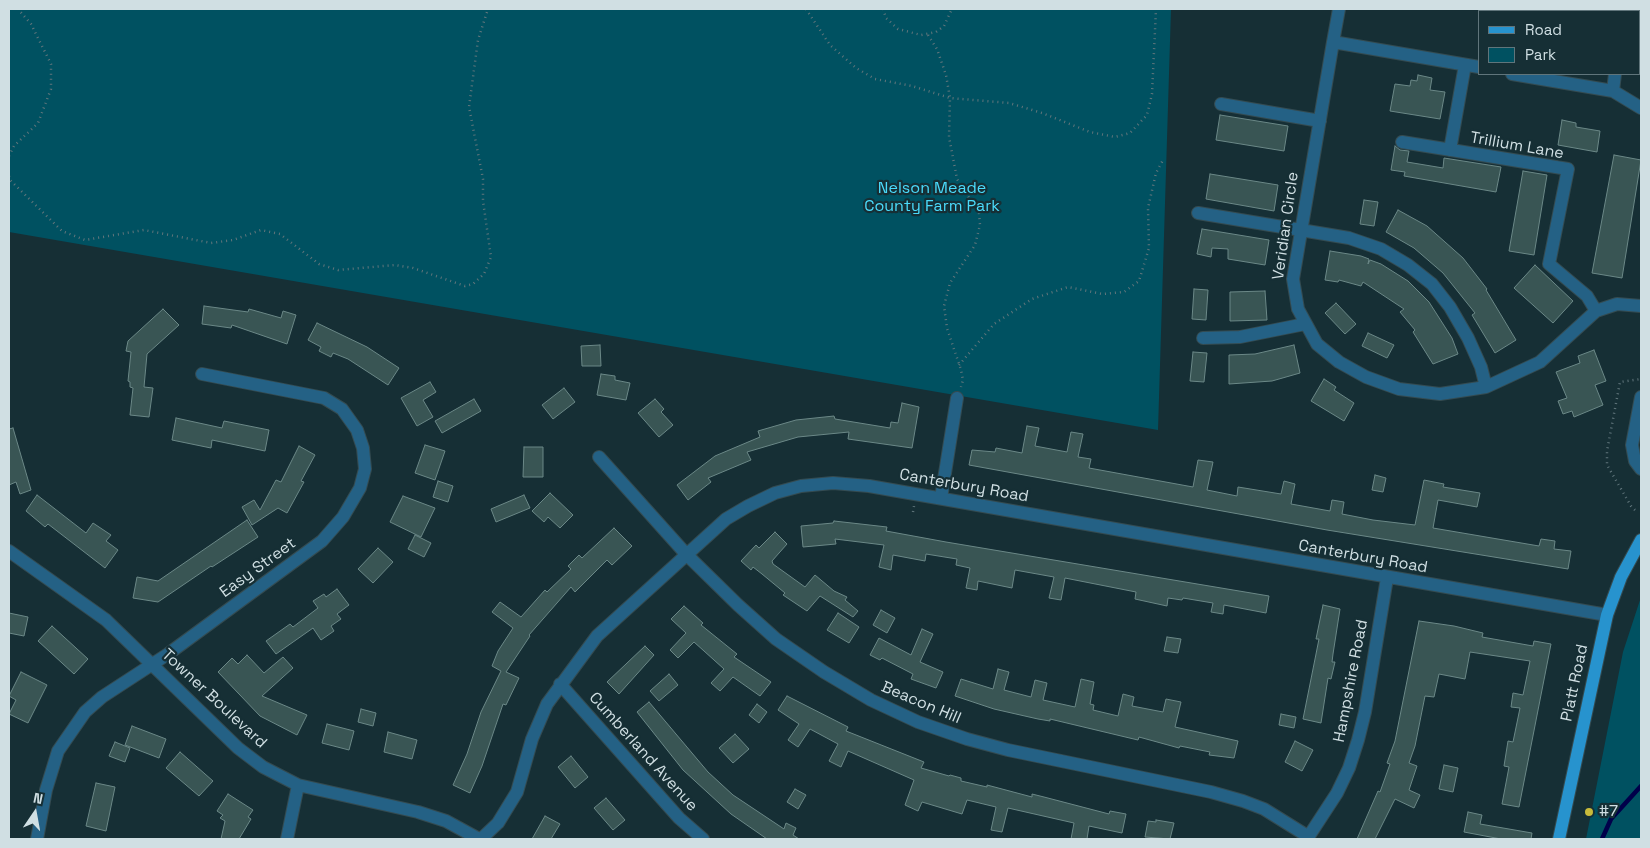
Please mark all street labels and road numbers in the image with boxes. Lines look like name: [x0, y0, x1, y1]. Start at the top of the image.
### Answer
street label: Trillium Lane: [1469, 128, 1565, 164]
street label: Veridian Circle: [1269, 171, 1303, 281]
street label: Canterbury Road: [898, 465, 1030, 507]
street label: Easy Street: [216, 534, 300, 602]
street label: Canterbury Road: [1297, 536, 1429, 578]
street label: Hampshire Road: [1330, 618, 1372, 744]
street label: Platt Road: [1557, 643, 1593, 723]
street label: Towner Boulevard: [157, 645, 271, 753]
street label: Beacon Hill: [878, 678, 964, 728]
street label: Cumberland Avenue: [585, 689, 701, 815]

